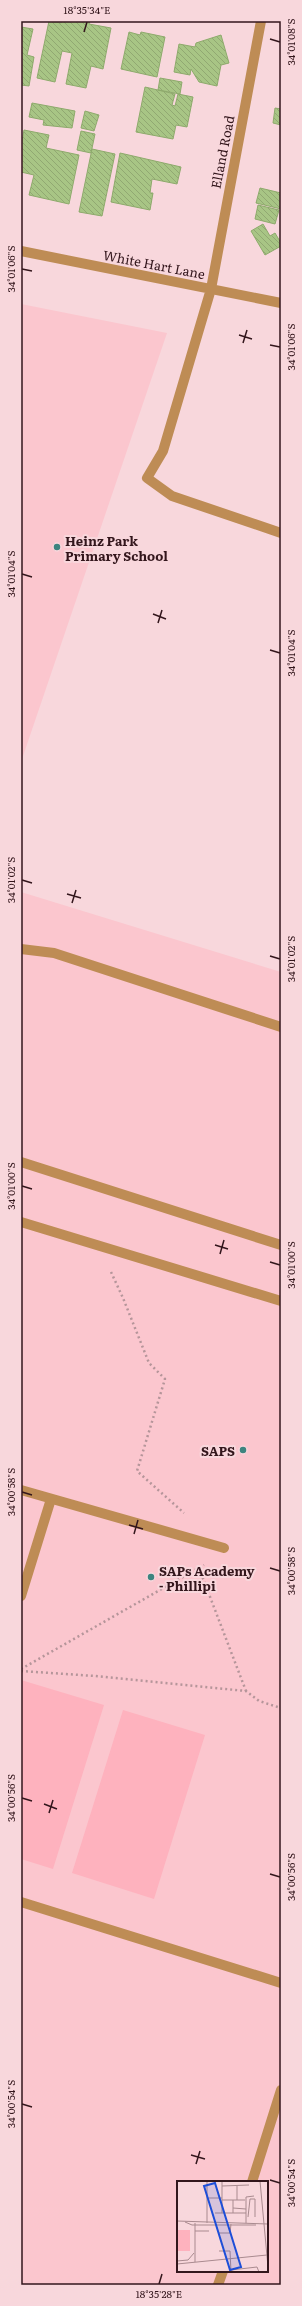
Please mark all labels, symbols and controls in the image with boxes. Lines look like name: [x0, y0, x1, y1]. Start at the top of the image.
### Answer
text: 18°35'34"E: [64, 2, 110, 17]
text: 34°01'08"S: [283, 18, 298, 66]
street label: Elland Road: [206, 114, 238, 190]
street label: White Hart Lane: [101, 245, 207, 283]
text: 34°01'06"S: [3, 246, 18, 292]
text: 34°01'06"S: [283, 324, 298, 370]
place label: Heinz Park Primary School: [65, 531, 168, 565]
marker: Heinz Park Primary School: [52, 542, 62, 552]
text: 34°01'04"S: [3, 550, 18, 598]
text: 34°01'04"S: [283, 629, 298, 677]
text: 34°01'02"S: [3, 857, 18, 903]
text: 34°01'02"S: [283, 936, 298, 982]
text: 34°01'00"S: [3, 1162, 18, 1210]
text: 34°01'00"S: [283, 1241, 298, 1289]
place label: SAPS: [201, 1441, 235, 1460]
marker: SAPS: [238, 1445, 248, 1455]
text: 34°00'58"S: [3, 1468, 18, 1516]
text: 34°00'58"S: [283, 1547, 298, 1595]
place label: SAPs Academy - Phillipi: [159, 1561, 254, 1595]
marker: SAPs Academy - Phillipi: [146, 1572, 156, 1582]
text: 34°00'56"S: [3, 1774, 18, 1822]
text: 34°00'56"S: [283, 1853, 298, 1901]
text: 34°00'54"S: [3, 2080, 18, 2128]
text: 34°00'54"S: [283, 2159, 298, 2207]
inset map: [177, 2181, 268, 2272]
text: 18°35'28"E: [136, 2286, 182, 2301]

